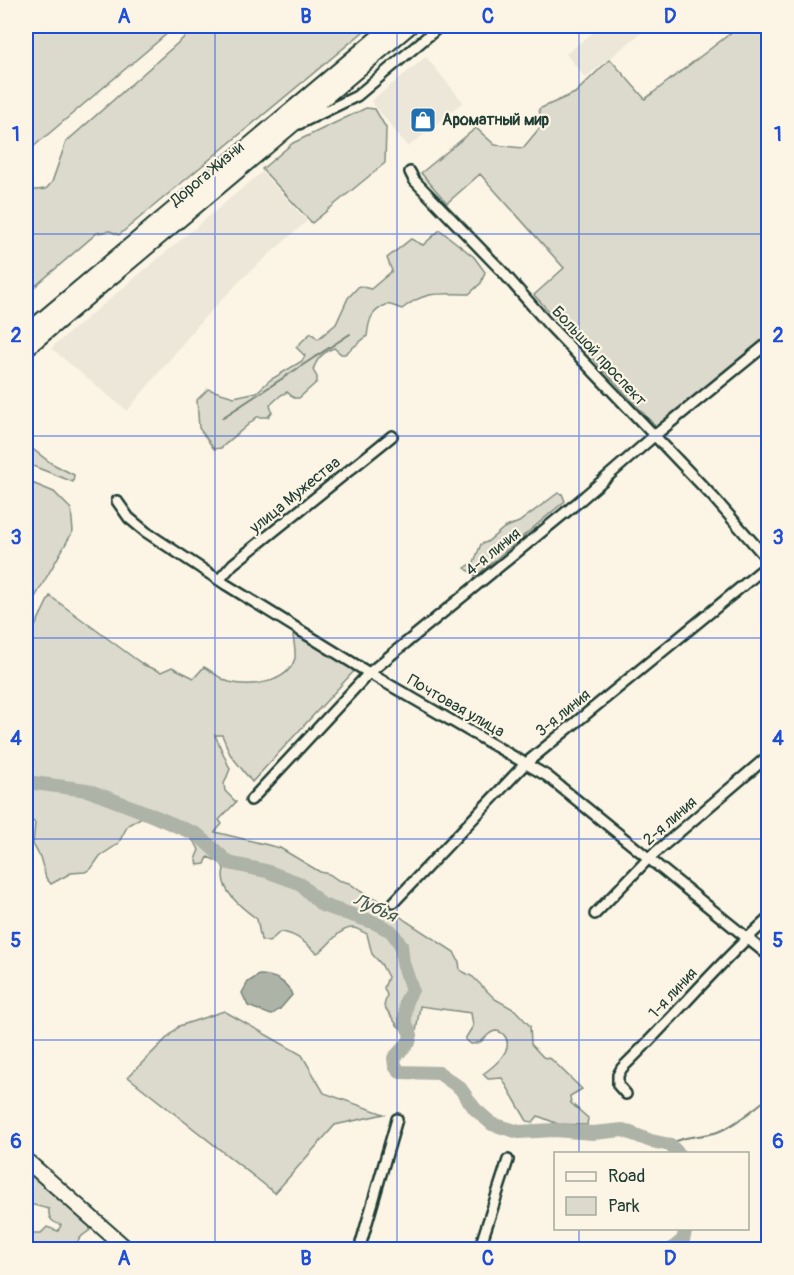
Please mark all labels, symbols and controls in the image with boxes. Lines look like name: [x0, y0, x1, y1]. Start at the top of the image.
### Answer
text: A: [118, 4, 131, 29]
text: B: [300, 4, 312, 29]
text: C: [482, 4, 494, 29]
text: D: [664, 4, 677, 29]
shop icon: Ароматный мир: [408, 105, 438, 135]
place label: Ароматный мир: [442, 110, 550, 130]
text: 1: [12, 122, 20, 147]
text: 1: [774, 122, 782, 147]
street label: Дорога Жизни: [165, 137, 248, 211]
street label: Большой проспект: [547, 302, 651, 410]
text: 2: [10, 323, 22, 348]
text: 2: [772, 323, 784, 348]
street label: улица Мужества: [245, 452, 344, 538]
street label: 4-я линия: [461, 524, 525, 580]
text: 3: [10, 525, 22, 550]
text: 3: [772, 525, 784, 550]
street label: Почтовая улица: [404, 670, 508, 742]
street label: 3-я линия: [531, 685, 595, 741]
text: 4: [10, 726, 22, 751]
text: 4: [772, 726, 784, 751]
street label: 2-я линия: [639, 792, 701, 850]
water label: Лубья: [350, 888, 402, 928]
text: 5: [11, 928, 22, 953]
text: 5: [773, 928, 784, 953]
street label: 1-я линия: [644, 963, 702, 1023]
text: 6: [10, 1129, 22, 1154]
text: 6: [772, 1129, 784, 1154]
legend: [554, 1152, 749, 1230]
text: Road: [608, 1165, 645, 1188]
text: Park: [608, 1195, 640, 1218]
text: A: [118, 1246, 131, 1271]
text: B: [300, 1246, 312, 1271]
text: C: [482, 1246, 494, 1271]
text: D: [664, 1246, 677, 1271]

